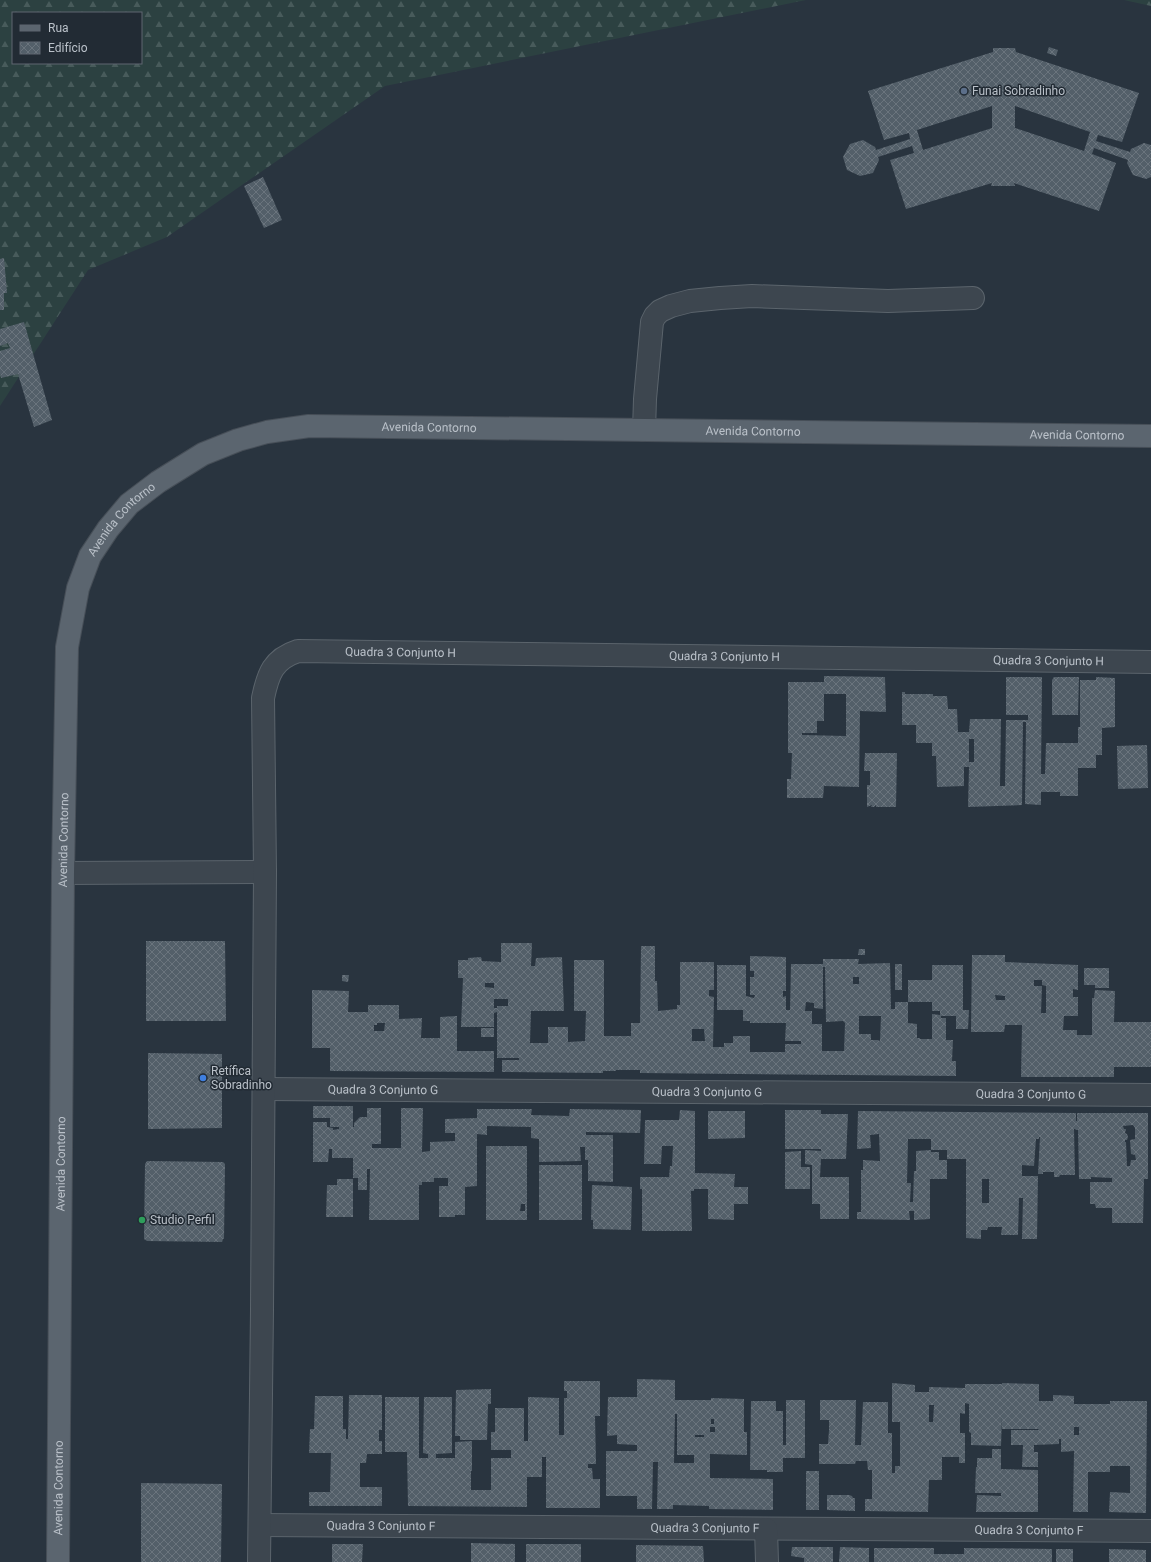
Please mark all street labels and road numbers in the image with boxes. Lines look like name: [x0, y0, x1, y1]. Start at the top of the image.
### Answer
street label: Avenida Contorno: [381, 420, 477, 435]
street label: Avenida Contorno: [705, 424, 801, 439]
street label: Avenida Contorno: [1029, 428, 1125, 443]
street label: Avenida Contorno: [85, 479, 158, 559]
street label: Quadra 3 Conjunto H: [345, 645, 456, 660]
street label: Quadra 3 Conjunto H: [669, 649, 780, 664]
street label: Quadra 3 Conjunto H: [993, 653, 1104, 668]
street label: Avenida Contorno: [56, 792, 71, 888]
street label: Quadra 3 Conjunto G: [328, 1082, 438, 1097]
street label: Quadra 3 Conjunto G: [652, 1085, 762, 1099]
street label: Quadra 3 Conjunto G: [976, 1087, 1086, 1102]
street label: Avenida Contorno: [54, 1116, 68, 1212]
street label: Avenida Contorno: [51, 1440, 66, 1536]
street label: Quadra 3 Conjunto F: [326, 1518, 436, 1533]
street label: Quadra 3 Conjunto F: [650, 1521, 760, 1535]
street label: Quadra 3 Conjunto F: [974, 1523, 1084, 1538]

